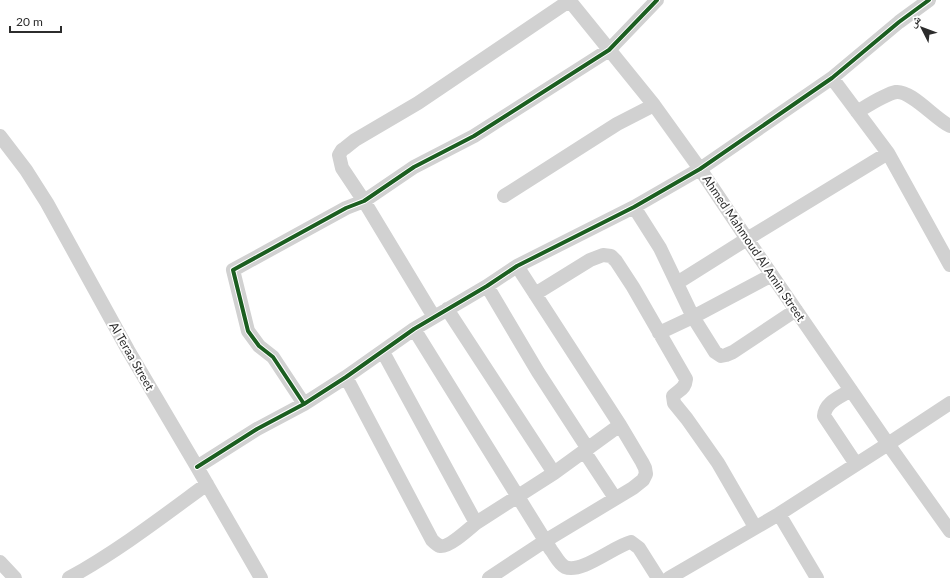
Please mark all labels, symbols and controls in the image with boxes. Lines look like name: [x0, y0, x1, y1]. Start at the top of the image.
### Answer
scale bar: [10, 8, 61, 34]
north arrow: [902, 8, 942, 48]
text: ش: [905, 12, 925, 31]
text: 20 m: [16, 14, 43, 29]
street label: Ahmed Mahmoud Al Amin Street: [699, 172, 809, 324]
street label: Al Teraa Street: [106, 319, 158, 393]

